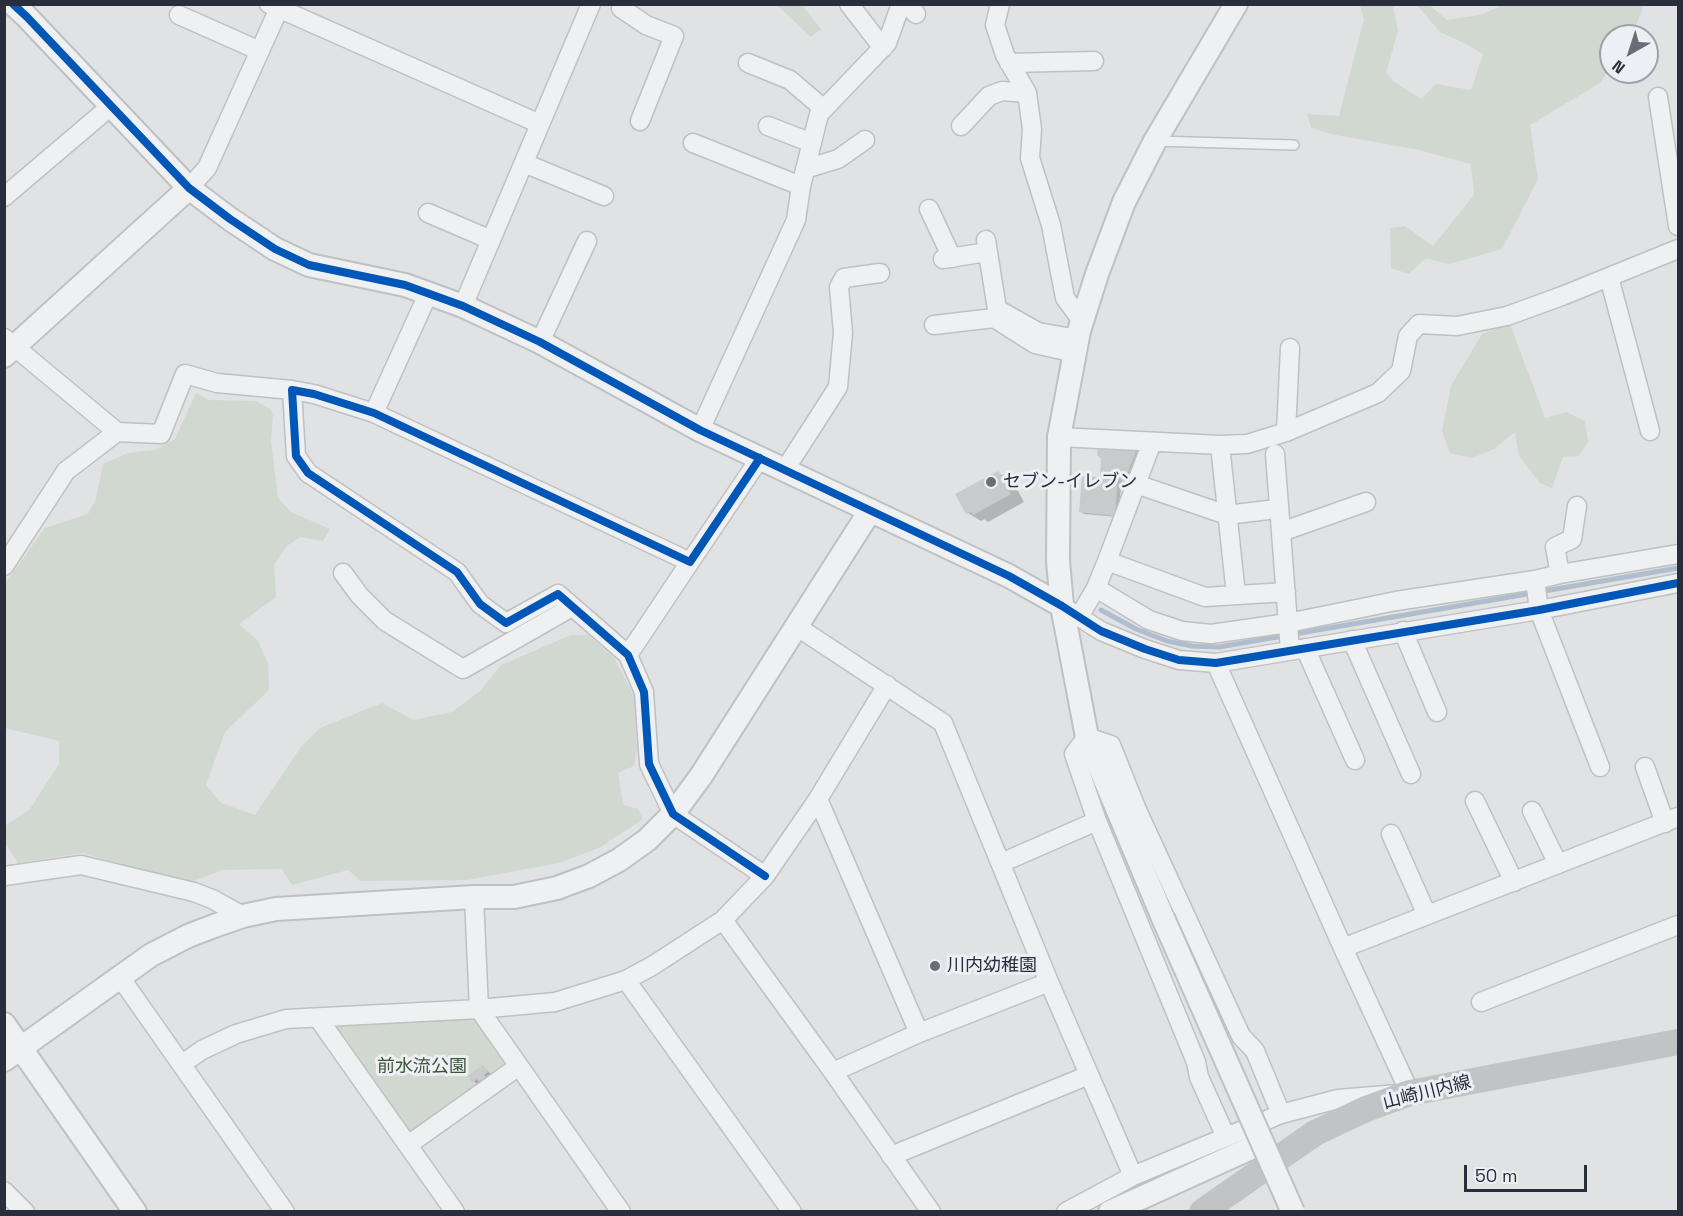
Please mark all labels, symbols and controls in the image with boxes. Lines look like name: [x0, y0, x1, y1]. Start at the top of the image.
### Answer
north arrow: [1599, 24, 1659, 84]
text: N: [1608, 55, 1629, 78]
place label: セブン-イレブン: [1003, 471, 1137, 493]
marker: セブン-イレブン: [984, 475, 998, 489]
place label: 川内幼稚園: [947, 955, 1037, 977]
marker: 川内幼稚園: [928, 959, 942, 973]
park label: 前水流公園: [377, 1056, 467, 1078]
street label: 山崎川内線: [1381, 1072, 1473, 1114]
scale bar: [1467, 1153, 1590, 1191]
text: 50 m: [1475, 1164, 1517, 1187]

